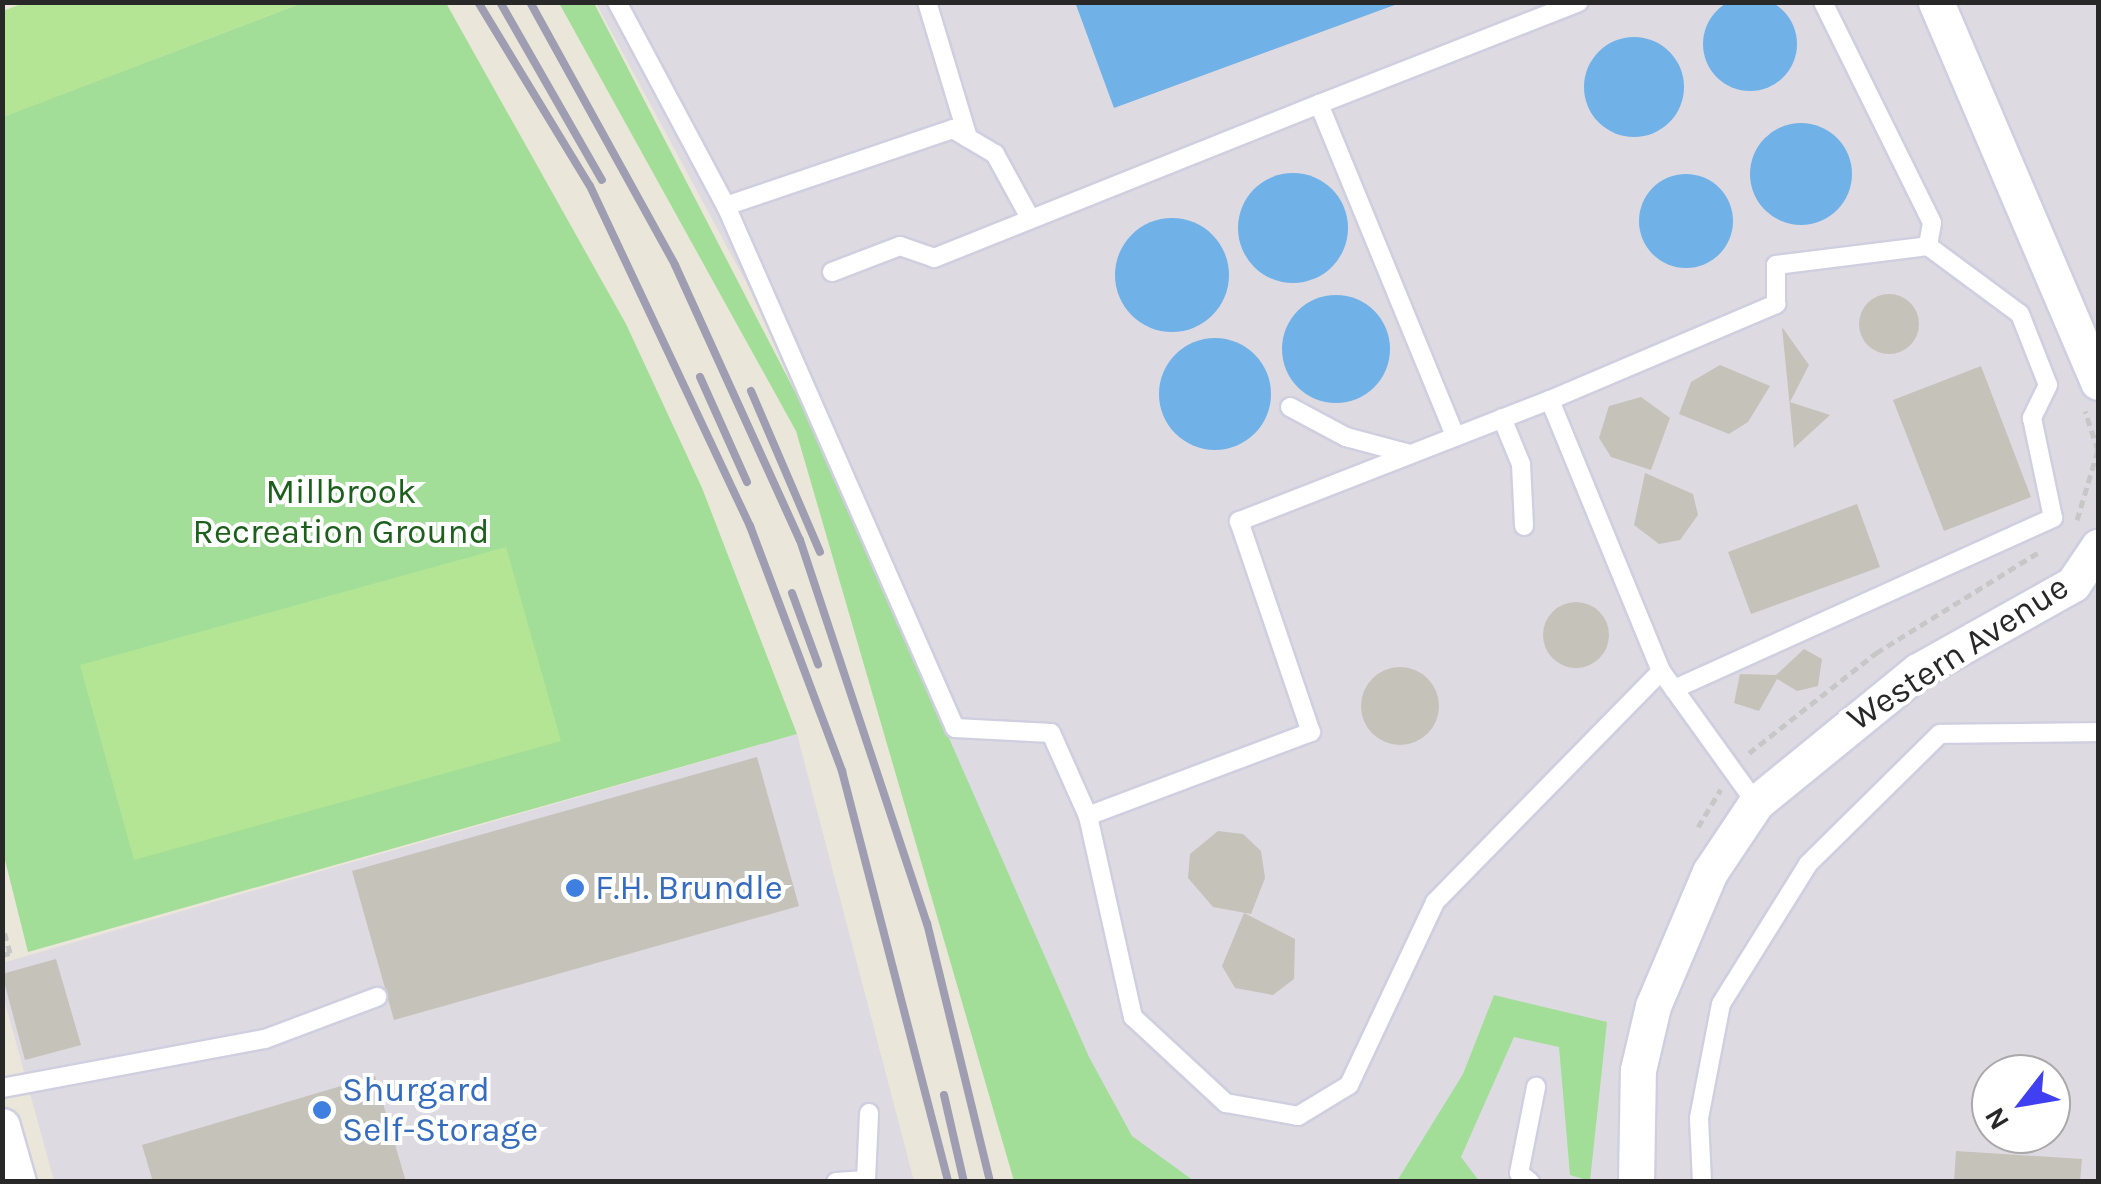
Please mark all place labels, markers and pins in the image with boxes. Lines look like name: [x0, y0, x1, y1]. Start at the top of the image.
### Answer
place label: F.H. Brundle: [595, 867, 783, 909]
marker: F.H. Brundle: [564, 877, 586, 899]
place label: Shurgard Self-Storage: [342, 1069, 538, 1151]
marker: Shurgard Self-Storage: [311, 1099, 333, 1121]

